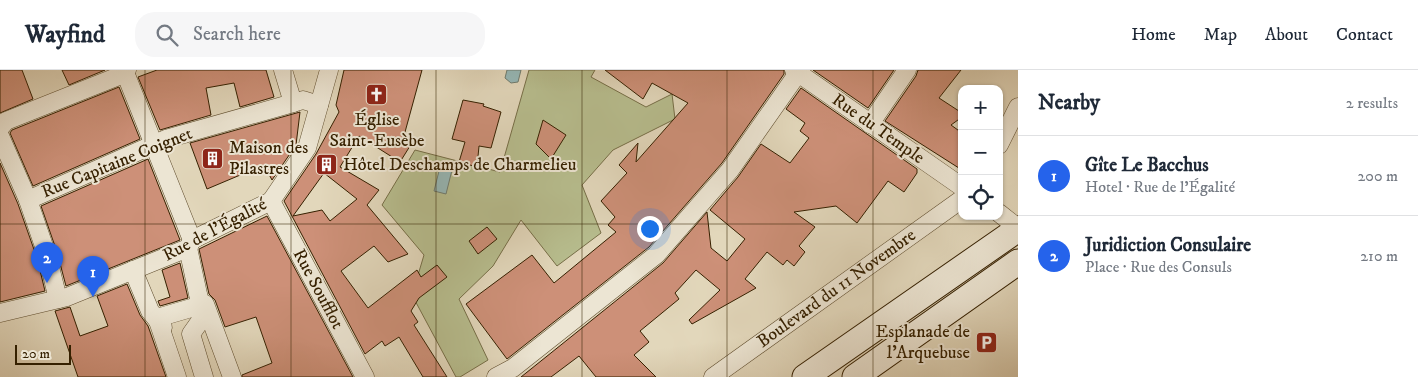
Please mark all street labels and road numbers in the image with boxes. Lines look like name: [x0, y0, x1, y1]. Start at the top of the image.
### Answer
street label: Rue du Temple: [827, 89, 929, 169]
street label: Rue Capitaine Coignet: [38, 123, 196, 203]
street label: Rue de l'Égalité: [159, 193, 271, 267]
street label: Boulevard du 11 Novembre: [753, 224, 920, 353]
street label: Rue Soufflot: [288, 245, 348, 333]

